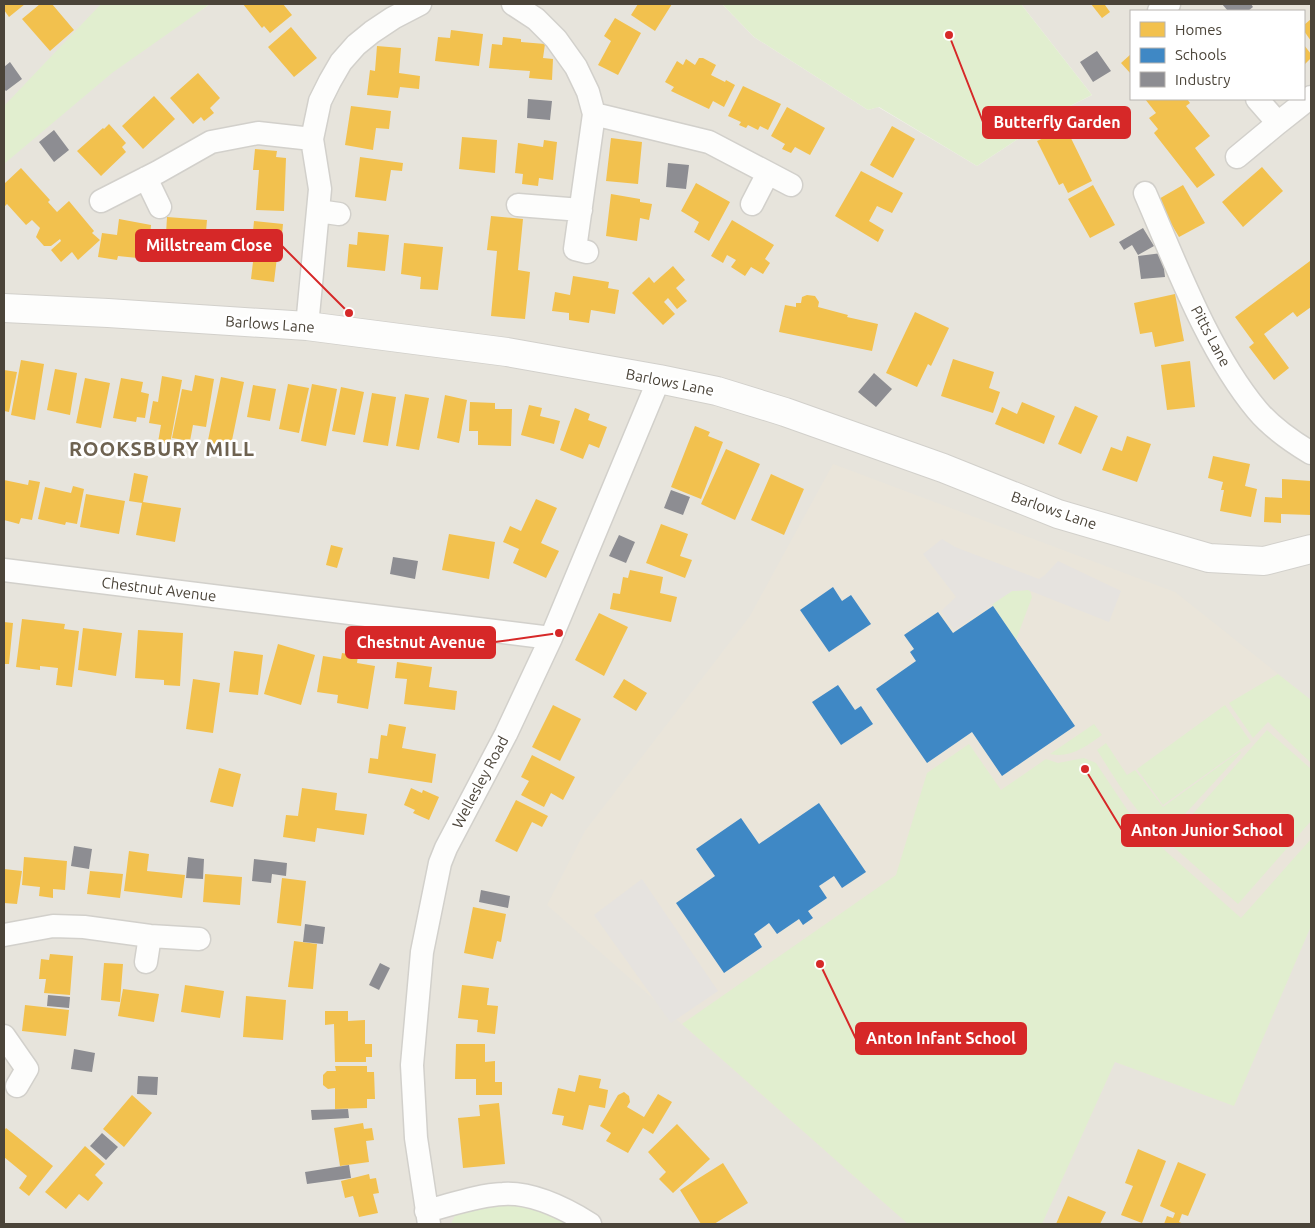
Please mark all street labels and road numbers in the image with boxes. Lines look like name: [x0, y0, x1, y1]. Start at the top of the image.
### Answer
street label: Pitts Lane: [1188, 303, 1234, 369]
street label: Barlows Lane: [225, 312, 315, 336]
street label: Barlows Lane: [624, 365, 716, 399]
street label: Barlows Lane: [1009, 487, 1099, 533]
street label: Chestnut Avenue: [101, 574, 217, 604]
street label: Wellesley Road: [449, 733, 511, 831]

